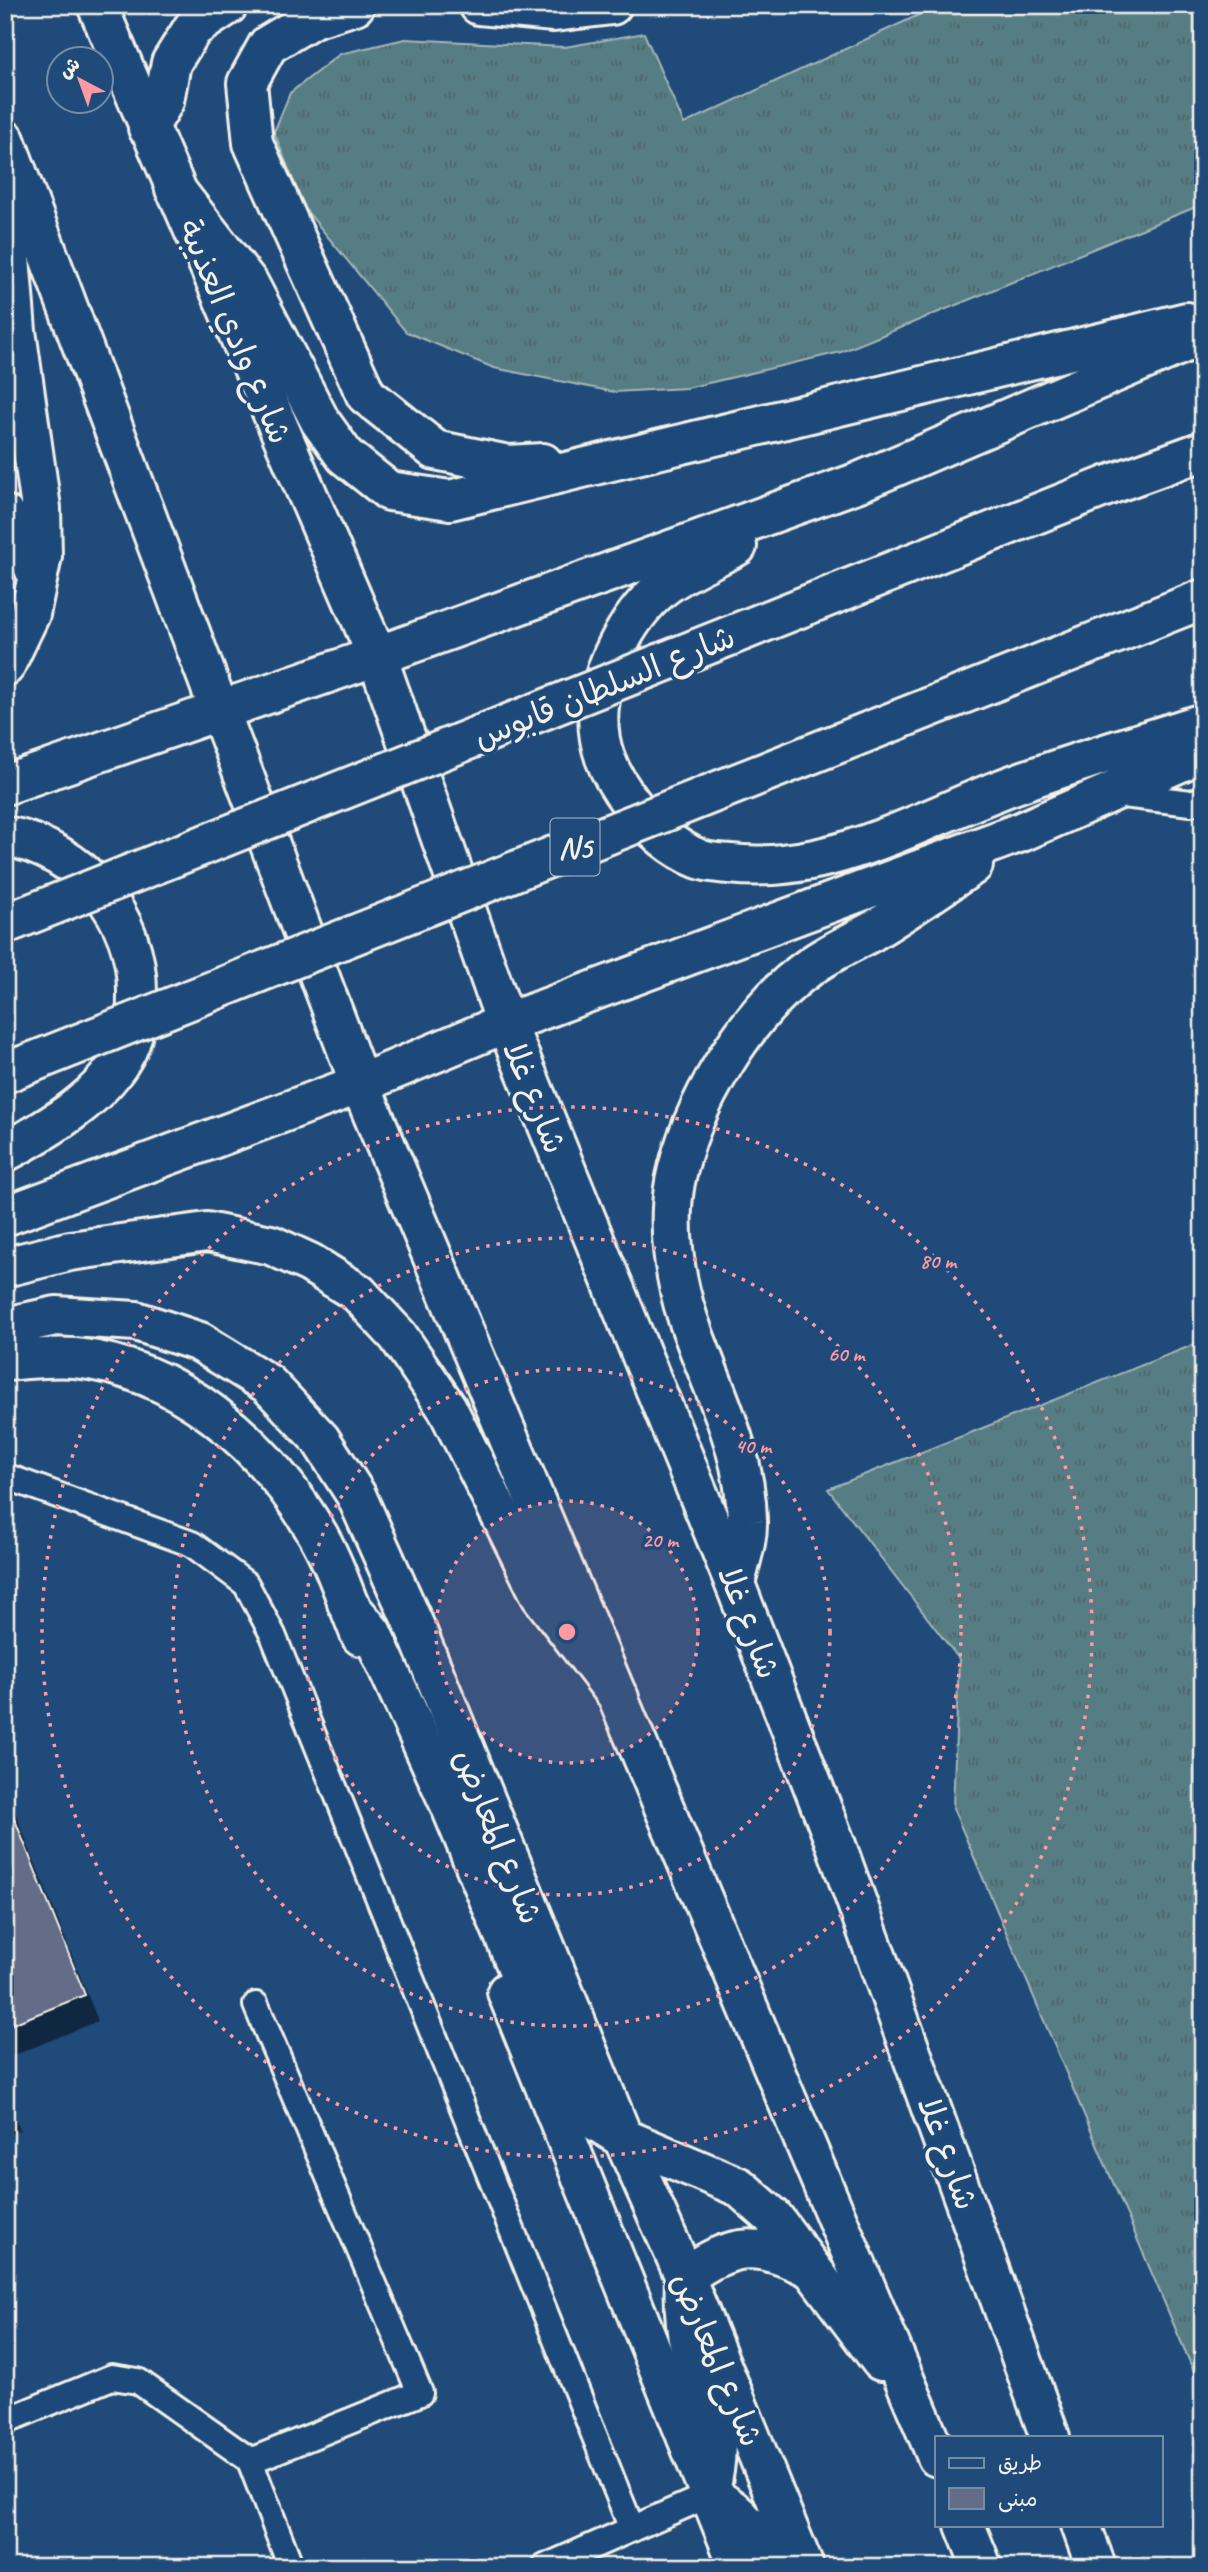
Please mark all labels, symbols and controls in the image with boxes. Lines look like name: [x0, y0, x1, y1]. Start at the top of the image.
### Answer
north arrow: [46, 46, 116, 116]
text: ش: [54, 52, 85, 84]
street label: شارع وادي العذيبة: [167, 213, 301, 451]
street label: شارع السلطان قابوس: [468, 615, 742, 760]
road number: N5: [550, 818, 600, 876]
street label: شارع غلا: [492, 1035, 577, 1161]
text: 80 m: [920, 1248, 958, 1274]
text: 60 m: [828, 1341, 866, 1367]
text: 40 m: [735, 1433, 773, 1459]
text: 20 m: [642, 1527, 680, 1553]
street label: شارع غلا: [707, 1560, 790, 1685]
centre of rings: [555, 1620, 579, 1644]
street label: شارع المعارض: [442, 1743, 552, 1931]
street label: شارع غلا: [906, 2091, 988, 2216]
street label: شارع المعارض: [660, 2266, 773, 2454]
legend: [935, 2436, 1162, 2526]
text: طريق: [998, 2450, 1042, 2476]
text: مبنى: [998, 2486, 1037, 2513]

